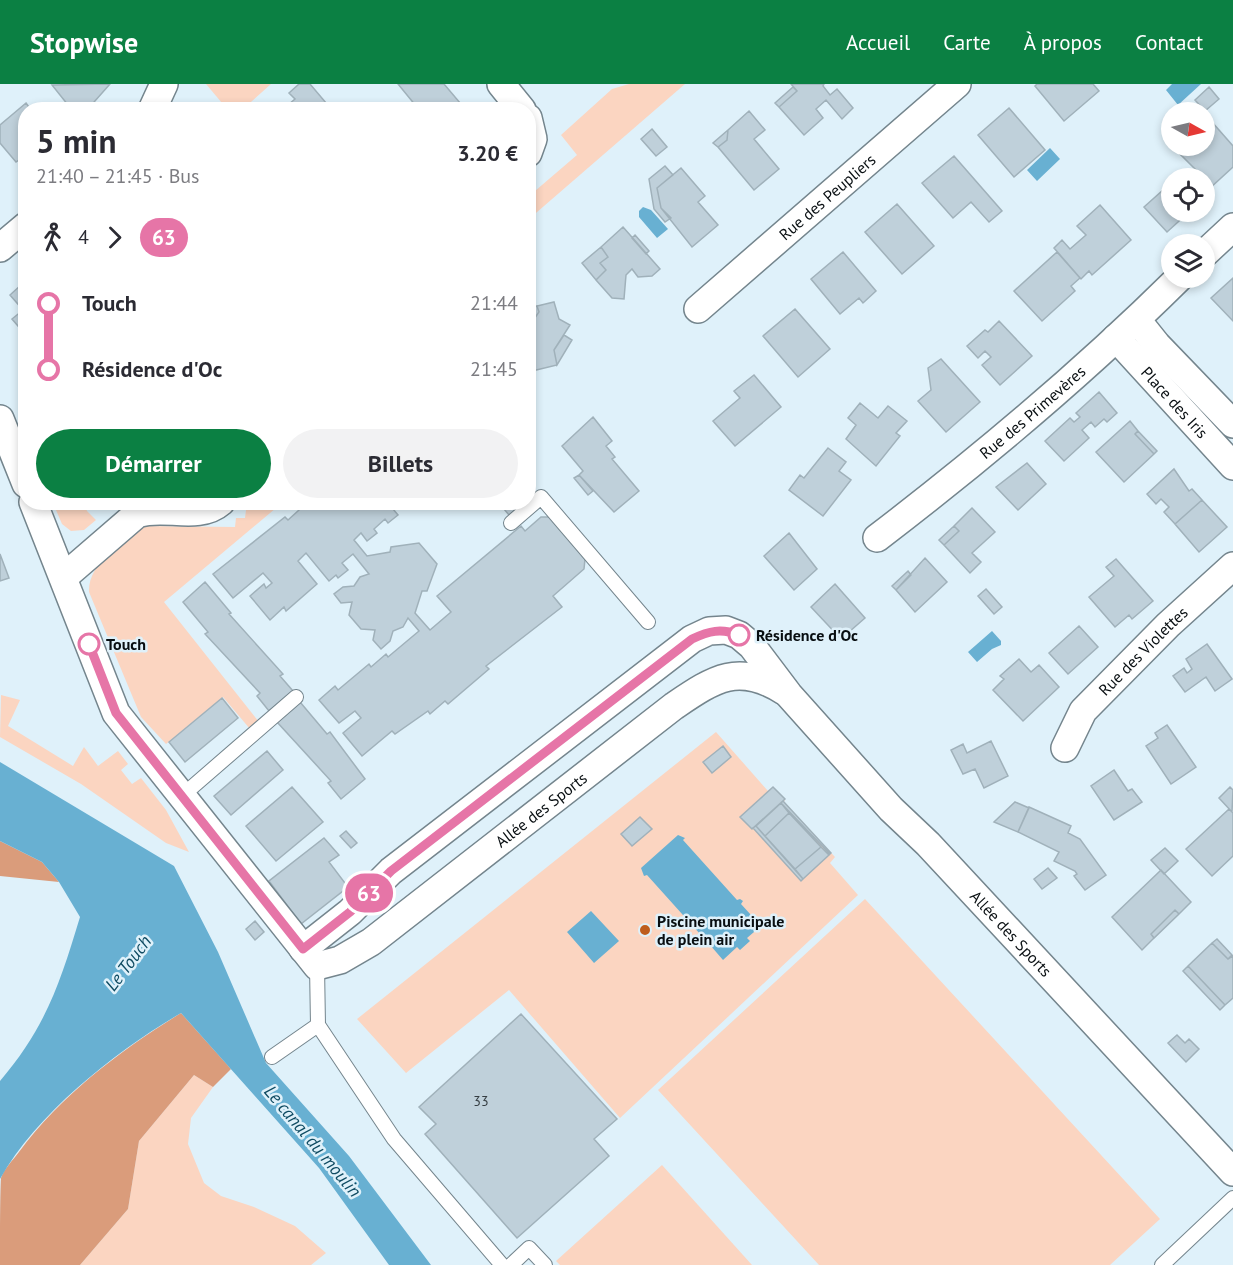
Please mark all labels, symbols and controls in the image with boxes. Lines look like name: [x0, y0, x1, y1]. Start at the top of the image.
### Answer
text: Stopwise: [30, 24, 138, 61]
text: Accueil: [846, 29, 910, 56]
text: Carte: [943, 29, 991, 56]
text: À propos: [1024, 29, 1102, 56]
text: Contact: [1135, 29, 1203, 56]
north arrow: [1161, 102, 1215, 156]
map controls: [1161, 102, 1215, 288]
text: 5 min: [36, 119, 117, 162]
text: 3.20 €: [457, 139, 518, 167]
street label: Rue des Peupliers: [775, 149, 880, 244]
text: 21:40 – 21:45 · Bus: [36, 163, 200, 189]
button: locate: [1161, 168, 1215, 222]
icon: walk: [36, 221, 69, 254]
icon: forward: [98, 221, 131, 254]
text: 4: [78, 224, 89, 250]
text: 63: [152, 224, 176, 251]
button: layers: [1161, 234, 1215, 288]
text: Touch: [82, 289, 137, 317]
text: 21:44: [470, 290, 518, 316]
text: Résidence d'Oc: [82, 355, 222, 383]
text: 21:45: [470, 356, 518, 382]
street label: Rue des Primevères: [975, 361, 1090, 463]
street label: Place des Iris: [1137, 362, 1213, 442]
button: Démarrer: [36, 429, 271, 498]
button: Billets: [283, 429, 518, 498]
street label: Rue des Violettes: [1094, 602, 1192, 700]
marker: Résidence d'Oc: [728, 624, 750, 646]
place label: Résidence d'Oc: [756, 625, 858, 645]
marker: Touch: [78, 633, 100, 655]
place label: Touch: [106, 634, 146, 654]
street label: Allée des Sports: [491, 767, 591, 851]
line badge: 63: [342, 874, 396, 912]
text: 63: [357, 880, 381, 907]
street label: Allée des Sports: [966, 886, 1056, 981]
place label: Piscine municipale de plein air: [657, 911, 785, 949]
marker: Piscine municipale de plein air: [638, 923, 652, 937]
water label: Le Touch: [100, 931, 156, 995]
water label: Le canal du moulin: [260, 1080, 366, 1202]
house number: 33: [473, 1092, 489, 1110]

